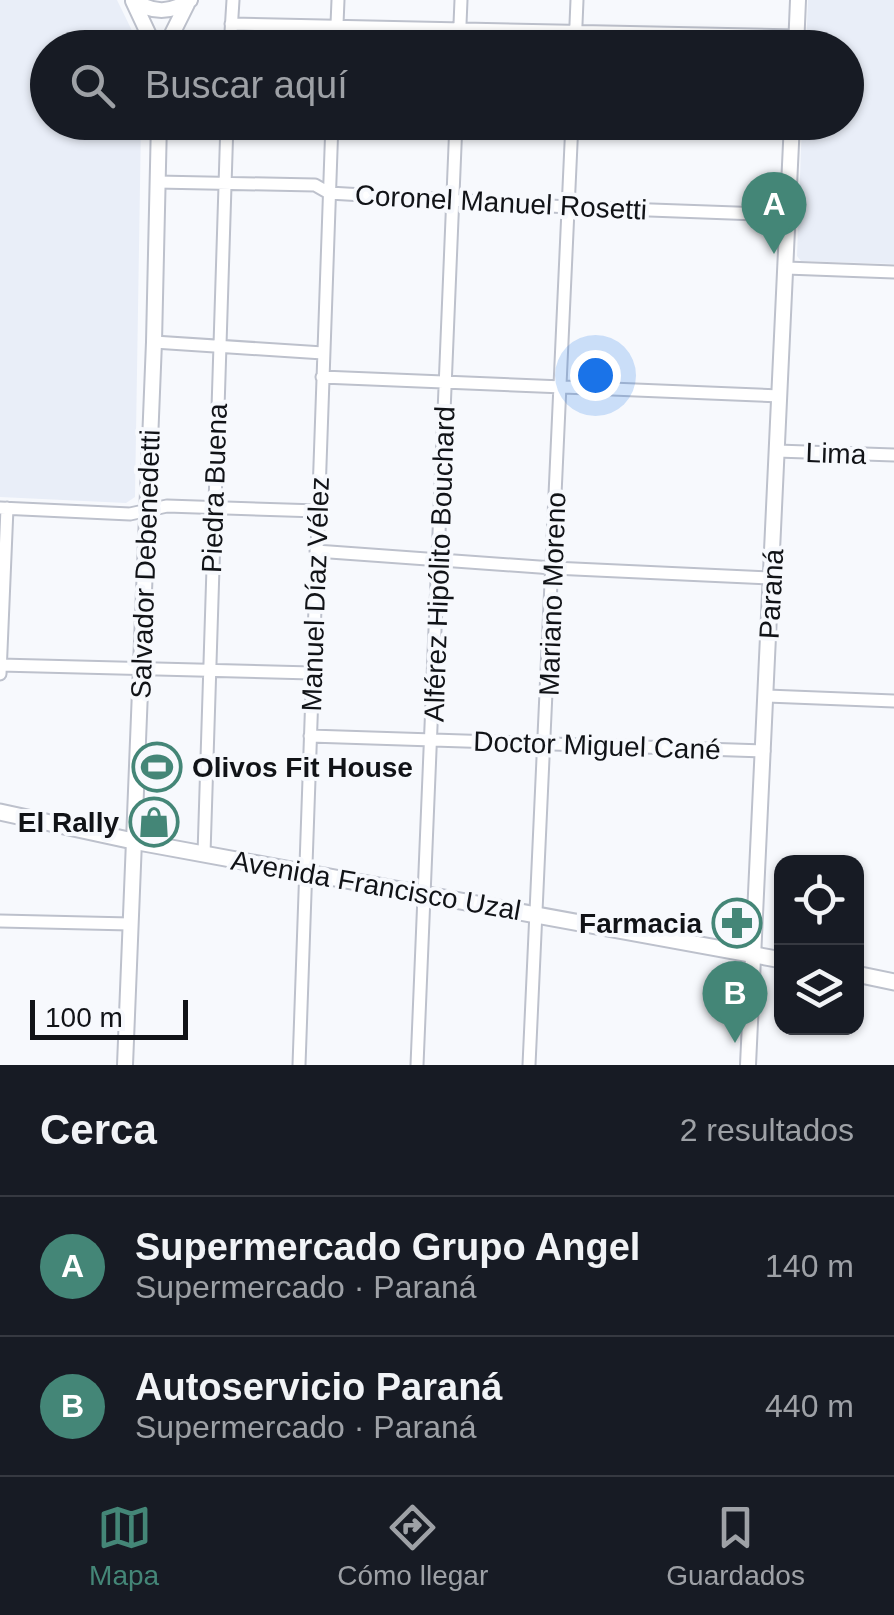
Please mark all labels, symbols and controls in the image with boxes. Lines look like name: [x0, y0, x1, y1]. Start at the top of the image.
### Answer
search box: [30, 30, 864, 140]
icon: search: [65, 58, 120, 113]
text: Buscar aquí: [145, 64, 348, 106]
pin: A: [742, 172, 806, 254]
street label: Coronel Manuel Rosetti: [354, 179, 648, 226]
your location: [570, 350, 621, 401]
street label: Piedra Buena: [196, 402, 233, 573]
street label: Alférez Hipólito Bouchard: [418, 406, 461, 722]
street label: Salvador Debenedetti: [125, 429, 166, 699]
street label: Lima: [805, 437, 867, 470]
street label: Manuel Díaz Vélez: [296, 476, 335, 712]
street label: Mariano Moreno: [533, 492, 572, 696]
street label: Paraná: [754, 548, 789, 640]
street label: Doctor Miguel Cané: [473, 726, 721, 765]
sports icon: Olivos Fit House: [131, 741, 183, 793]
place label: Olivos Fit House: [192, 752, 413, 783]
shop icon: El Rally: [128, 796, 180, 848]
place label: El Rally: [18, 807, 119, 838]
street label: Avenida Francisco Uzal: [229, 845, 523, 926]
map controls: [774, 855, 864, 1035]
button: locate: [774, 855, 864, 945]
pharmacy icon: Farmacia: [711, 897, 763, 949]
place label: Farmacia: [579, 908, 702, 939]
button: layers: [774, 945, 864, 1035]
pin: B: [702, 960, 768, 1043]
scale bar: [30, 995, 188, 1040]
text: 100 m: [45, 1002, 123, 1033]
text: Cerca: [40, 1106, 157, 1153]
text: 2 resultados: [680, 1112, 854, 1148]
text: Supermercado Grupo Angel: [135, 1226, 640, 1268]
text: A: [61, 1248, 84, 1284]
text: 140 m: [765, 1248, 854, 1284]
text: Supermercado · Paraná: [135, 1269, 477, 1305]
text: Autoservicio Paraná: [135, 1366, 502, 1408]
text: B: [61, 1388, 84, 1424]
text: 440 m: [765, 1388, 854, 1424]
text: Supermercado · Paraná: [135, 1409, 477, 1445]
tab: Mapa: [89, 1500, 159, 1592]
tab: Cómo llegar: [337, 1500, 488, 1592]
tab: Guardados: [666, 1500, 805, 1592]

